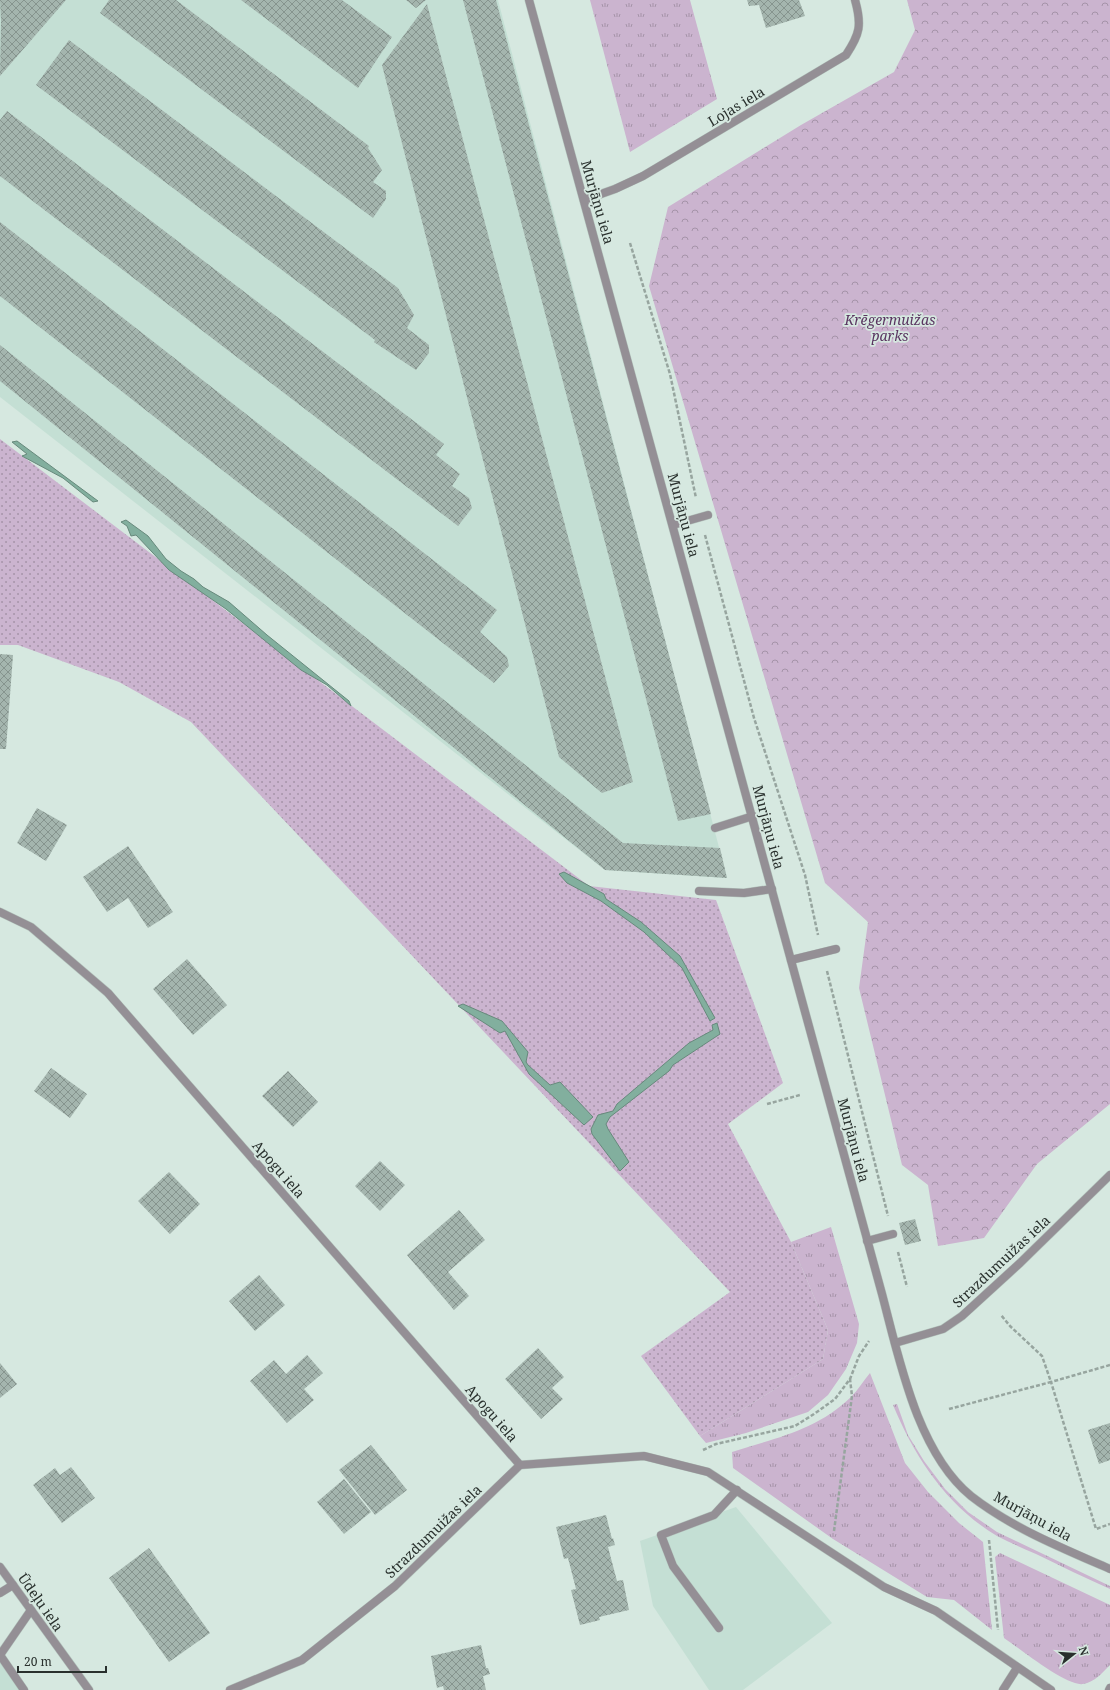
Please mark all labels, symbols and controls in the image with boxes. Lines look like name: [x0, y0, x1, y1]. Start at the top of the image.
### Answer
street label: Lojas iela: [704, 82, 768, 130]
street label: Murjāņu iela: [577, 158, 619, 246]
park label: Krēgermuižas parks: [843, 310, 936, 345]
street label: Murjāņu iela: [664, 471, 704, 559]
street label: Murjāņu iela: [749, 783, 789, 871]
street label: Murjāņu iela: [834, 1096, 874, 1184]
street label: Apogu iela: [249, 1136, 309, 1202]
street label: Strazdumuižas iela: [948, 1211, 1054, 1311]
street label: Apogu iela: [462, 1380, 522, 1446]
street label: Strazdumuižas iela: [381, 1480, 485, 1582]
street label: Murjāņu iela: [991, 1487, 1076, 1545]
street label: Ūdeļu iela: [14, 1569, 68, 1635]
north arrow: [1054, 1634, 1094, 1674]
text: N: [1076, 1645, 1093, 1658]
scale bar: [18, 1648, 106, 1674]
text: 20 m: [24, 1653, 52, 1670]

